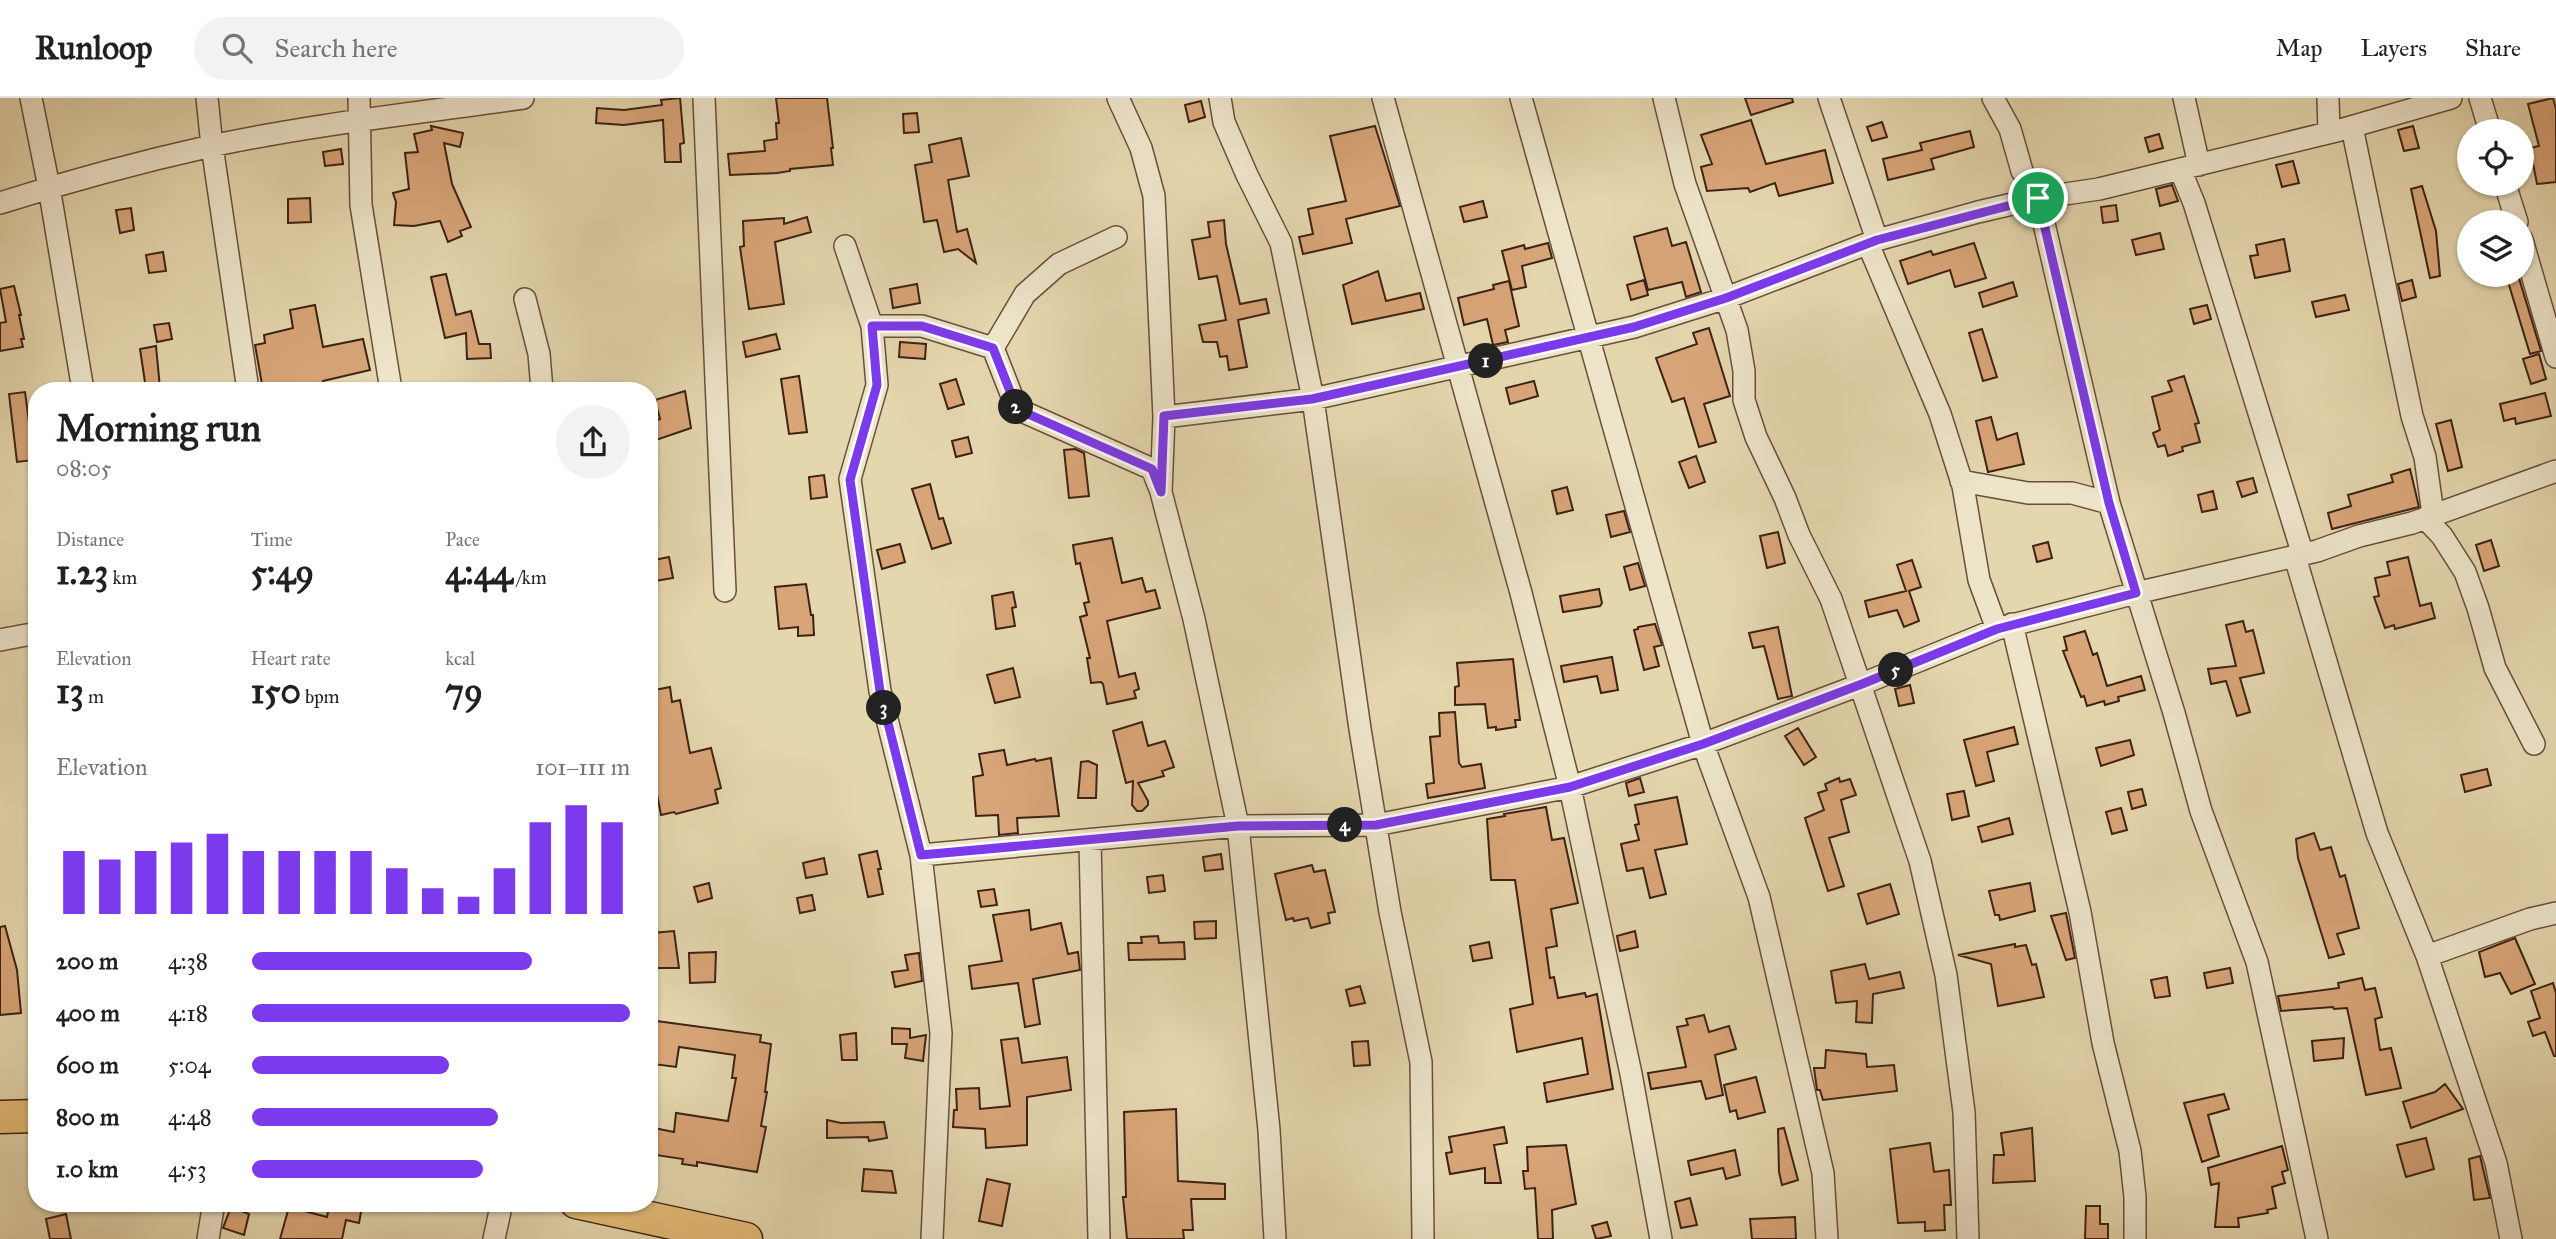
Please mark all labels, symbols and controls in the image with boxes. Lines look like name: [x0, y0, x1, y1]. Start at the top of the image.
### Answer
search box: [194, 17, 684, 80]
text: Runloop: [35, 28, 152, 68]
icon: search: [218, 29, 256, 67]
text: Search here: [274, 32, 397, 64]
text: Map: [2276, 33, 2323, 63]
text: Layers: [2361, 33, 2427, 63]
text: Share: [2465, 33, 2521, 63]
map controls: [2457, 119, 2534, 287]
button: locate: [2457, 119, 2534, 196]
pin: [2008, 168, 2068, 228]
icon: arrive: [2019, 179, 2057, 217]
button: layers: [2457, 210, 2534, 287]
pin: 1: [1468, 344, 1504, 378]
text: 1: [1482, 349, 1489, 372]
pin: 2: [998, 390, 1034, 424]
text: 2: [1011, 395, 1020, 418]
text: Morning run: [56, 405, 261, 451]
button: share: [556, 405, 630, 479]
text: 08:05: [56, 454, 112, 482]
text: Distance: [56, 528, 124, 551]
text: Time: [251, 528, 293, 551]
text: Pace: [445, 528, 480, 551]
text: 1.23: [56, 551, 108, 594]
text: 5:49: [251, 551, 314, 594]
text: 4:44: [445, 551, 513, 594]
text: km: [108, 566, 137, 589]
text: /km: [513, 566, 547, 589]
text: Elevation: [56, 647, 131, 670]
text: Heart rate: [251, 647, 331, 670]
text: kcal: [445, 647, 475, 670]
pin: 5: [1878, 652, 1913, 688]
text: 5: [1891, 658, 1900, 681]
text: 13: [56, 670, 84, 713]
text: 150: [251, 670, 301, 713]
text: 79: [445, 670, 483, 713]
text: m: [84, 685, 104, 708]
text: bpm: [301, 685, 340, 708]
pin: 3: [866, 690, 902, 726]
text: 3: [880, 696, 887, 719]
text: Elevation: [56, 753, 147, 781]
text: 101–111 m: [535, 753, 630, 781]
pin: 4: [1328, 808, 1362, 842]
text: 4: [1339, 813, 1350, 836]
text: 200 m: [56, 947, 118, 975]
text: 4:38: [168, 947, 208, 975]
text: 400 m: [56, 999, 120, 1027]
text: 4:18: [168, 999, 208, 1027]
text: 600 m: [56, 1051, 119, 1079]
text: 5:04: [168, 1051, 211, 1079]
text: 800 m: [56, 1103, 119, 1131]
text: 4:48: [168, 1103, 212, 1131]
text: 1.0 km: [56, 1155, 118, 1183]
text: 4:53: [168, 1155, 207, 1183]

